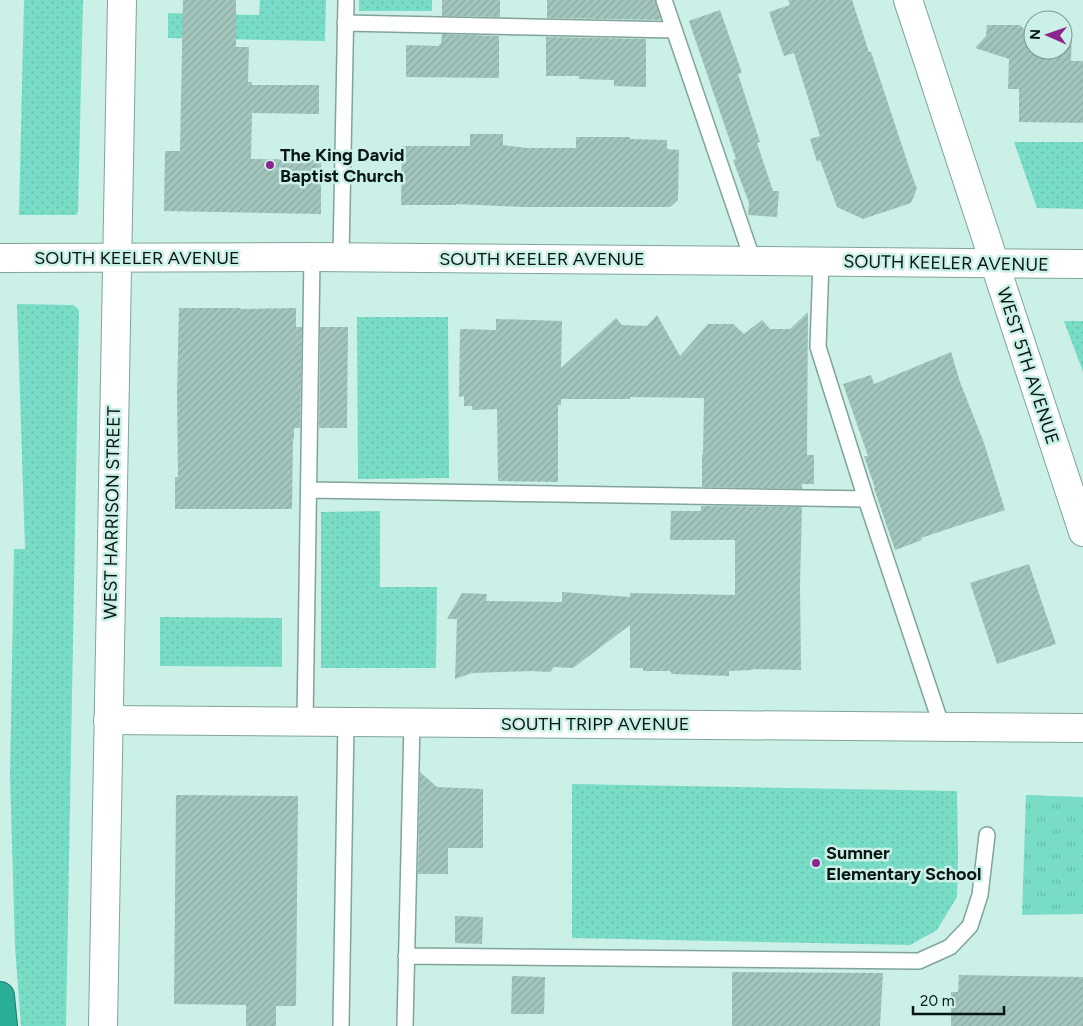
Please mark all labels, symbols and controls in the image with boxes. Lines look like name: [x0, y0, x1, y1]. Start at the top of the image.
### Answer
north arrow: [1023, 10, 1073, 60]
text: N: [1027, 29, 1044, 40]
place label: The King David Baptist Church: [280, 144, 404, 187]
marker: The King David Baptist Church: [264, 159, 276, 171]
street label: SOUTH KEELER AVENUE: [34, 247, 240, 269]
street label: SOUTH KEELER AVENUE: [439, 248, 645, 270]
street label: SOUTH KEELER AVENUE: [843, 250, 1049, 276]
street label: WEST 5TH AVENUE: [992, 285, 1064, 447]
street label: WEST HARRISON STREET: [99, 406, 125, 620]
street label: SOUTH TRIPP AVENUE: [501, 713, 689, 735]
place label: Sumner Elementary School: [826, 842, 981, 885]
marker: Sumner Elementary School: [810, 857, 822, 869]
scale bar: [913, 984, 1004, 1016]
text: 20 m: [920, 992, 954, 1010]

